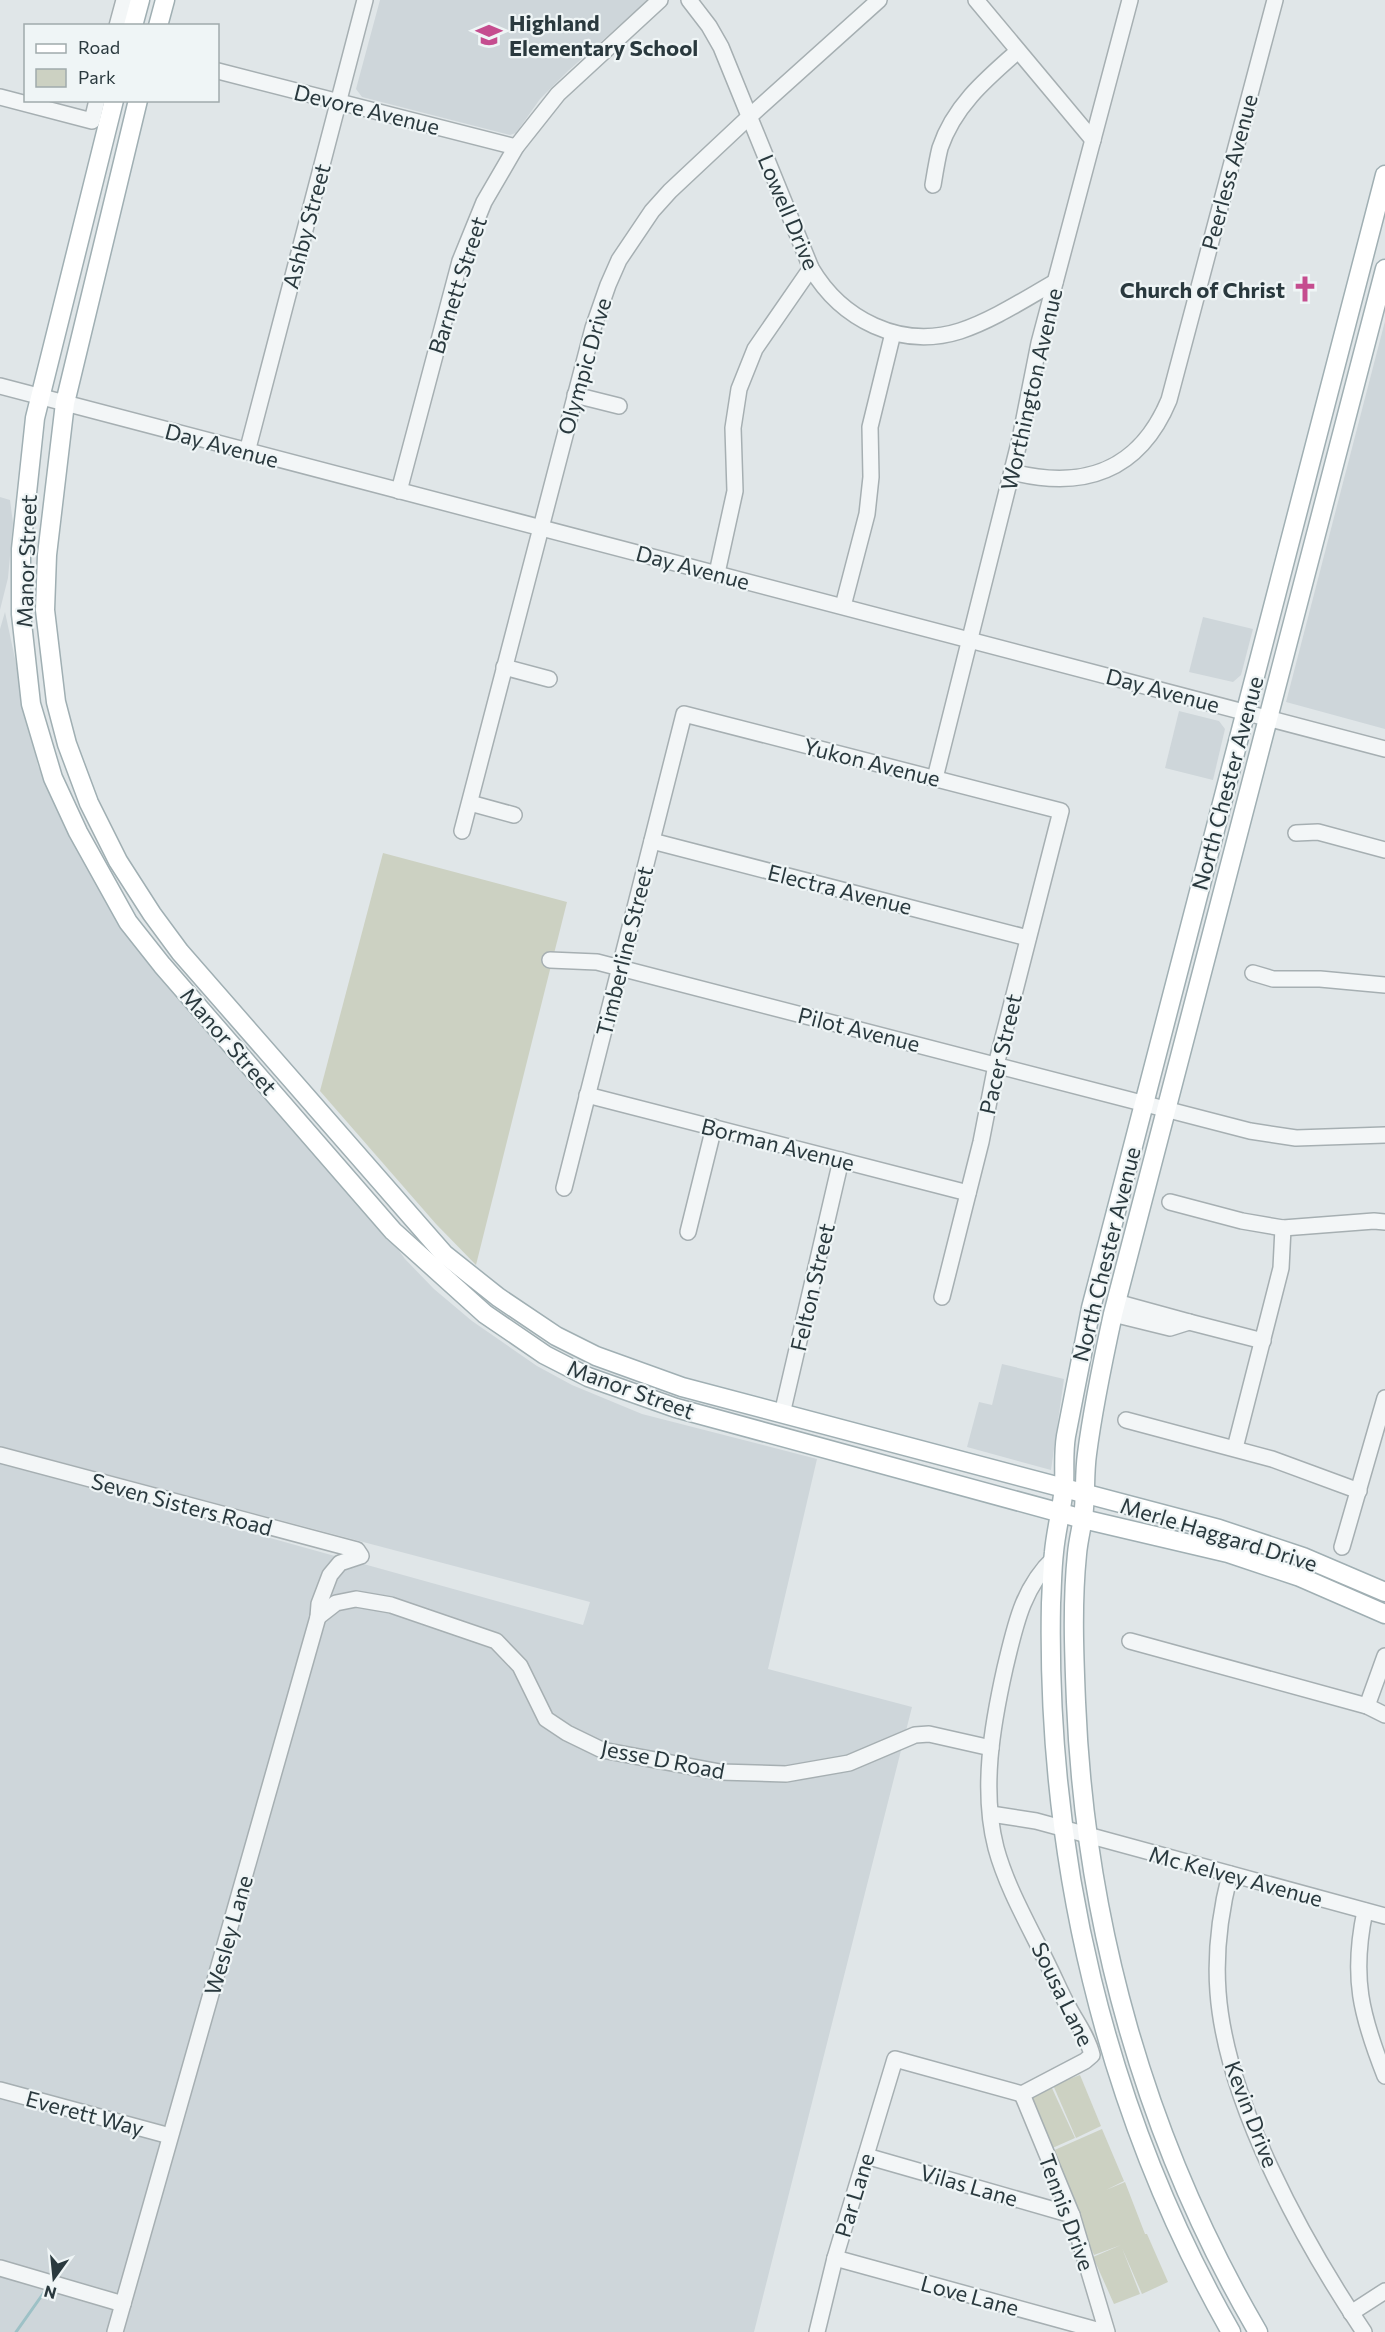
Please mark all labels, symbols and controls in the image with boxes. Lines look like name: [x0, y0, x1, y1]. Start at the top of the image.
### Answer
place label: Highland Elementary School: [509, 9, 698, 61]
school or university icon: Highland Elementary School: [474, 20, 504, 50]
legend: [24, 24, 219, 102]
text: Road: [78, 36, 120, 58]
text: Park: [78, 66, 116, 88]
street label: Devore Avenue: [291, 78, 443, 140]
street label: Peerless Avenue: [1195, 91, 1263, 253]
street label: Lowell Drive: [753, 150, 825, 274]
street label: Ashby Street: [276, 161, 336, 291]
street label: Barnett Street: [422, 213, 492, 357]
church icon: Church of Christ: [1290, 274, 1320, 304]
place label: Church of Christ: [1120, 276, 1285, 303]
street label: Worthington Avenue: [995, 285, 1067, 493]
street label: Olympic Drive: [552, 294, 616, 438]
street label: Day Avenue: [162, 417, 282, 473]
street label: Manor Street: [10, 494, 42, 628]
street label: Day Avenue: [633, 539, 753, 595]
street label: Day Avenue: [1103, 662, 1223, 718]
street label: North Chester Avenue: [1185, 673, 1269, 893]
street label: Yukon Avenue: [801, 732, 943, 792]
street label: Electra Avenue: [765, 858, 915, 920]
street label: Timberline Street: [590, 863, 658, 1039]
street label: Manor Street: [175, 982, 283, 1100]
street label: Pacer Street: [973, 991, 1027, 1117]
street label: Pilot Avenue: [795, 1001, 923, 1057]
street label: Borman Avenue: [699, 1112, 857, 1176]
street label: North Chester Avenue: [1066, 1144, 1146, 1364]
street label: Felton Street: [784, 1220, 840, 1354]
street label: Manor Street: [564, 1354, 698, 1424]
street label: Seven Sisters Road: [88, 1467, 276, 1541]
street label: Merle Haggard Drive: [1117, 1491, 1321, 1577]
street label: Jesse D Road: [599, 1734, 727, 1784]
street label: Mc Kelvey Avenue: [1146, 1840, 1326, 1912]
street label: Wesley Lane: [198, 1872, 258, 1998]
street label: Sousa Lane: [1026, 1938, 1100, 2050]
street label: Kevin Drive: [1219, 2057, 1285, 2171]
street label: Everett Way: [23, 2084, 147, 2142]
street label: Par Lane: [828, 2150, 880, 2240]
street label: Tennis Drive: [1033, 2150, 1101, 2274]
street label: Vilas Lane: [917, 2158, 1021, 2212]
north arrow: [24, 2248, 84, 2308]
street label: Love Lane: [918, 2269, 1022, 2321]
text: N: [42, 2282, 58, 2304]

